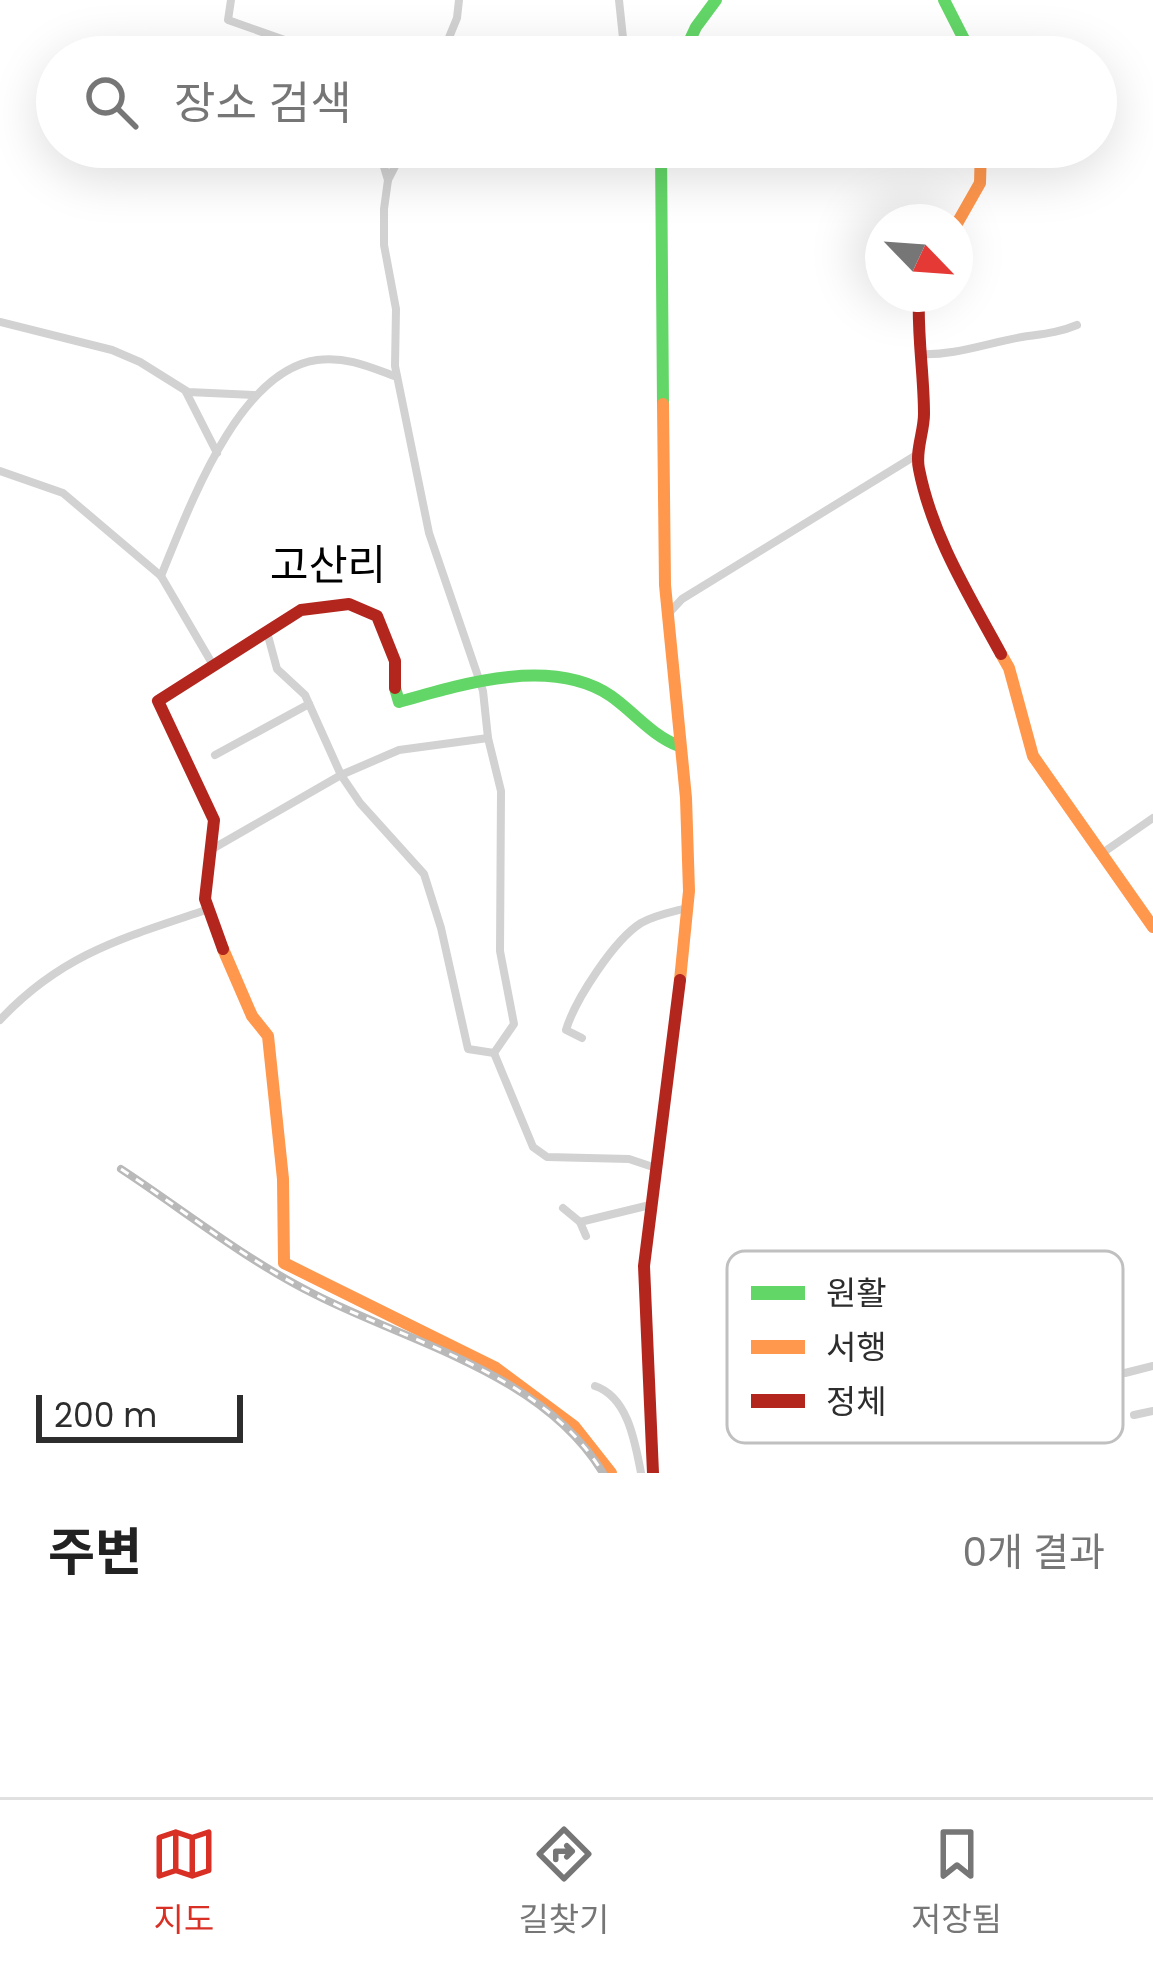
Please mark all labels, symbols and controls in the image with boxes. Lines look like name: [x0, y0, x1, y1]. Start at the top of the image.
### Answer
search box: [36, 36, 1117, 168]
icon: search: [78, 69, 144, 135]
text: 장소 검색: [174, 72, 352, 135]
north arrow: [865, 204, 973, 312]
district label: 고산리: [270, 536, 386, 595]
legend: [727, 1251, 1123, 1443]
text: 원활: [826, 1270, 887, 1317]
text: 서행: [826, 1324, 887, 1371]
text: 정체: [826, 1378, 887, 1425]
scale bar: [36, 1389, 243, 1442]
text: 200 m: [54, 1392, 157, 1439]
text: 주변: [48, 1516, 142, 1588]
text: 0개 결과: [962, 1525, 1105, 1580]
tab: 지도: [151, 1821, 217, 1945]
tab: 길찾기: [518, 1821, 609, 1945]
tab: 저장됨: [911, 1821, 1002, 1945]

